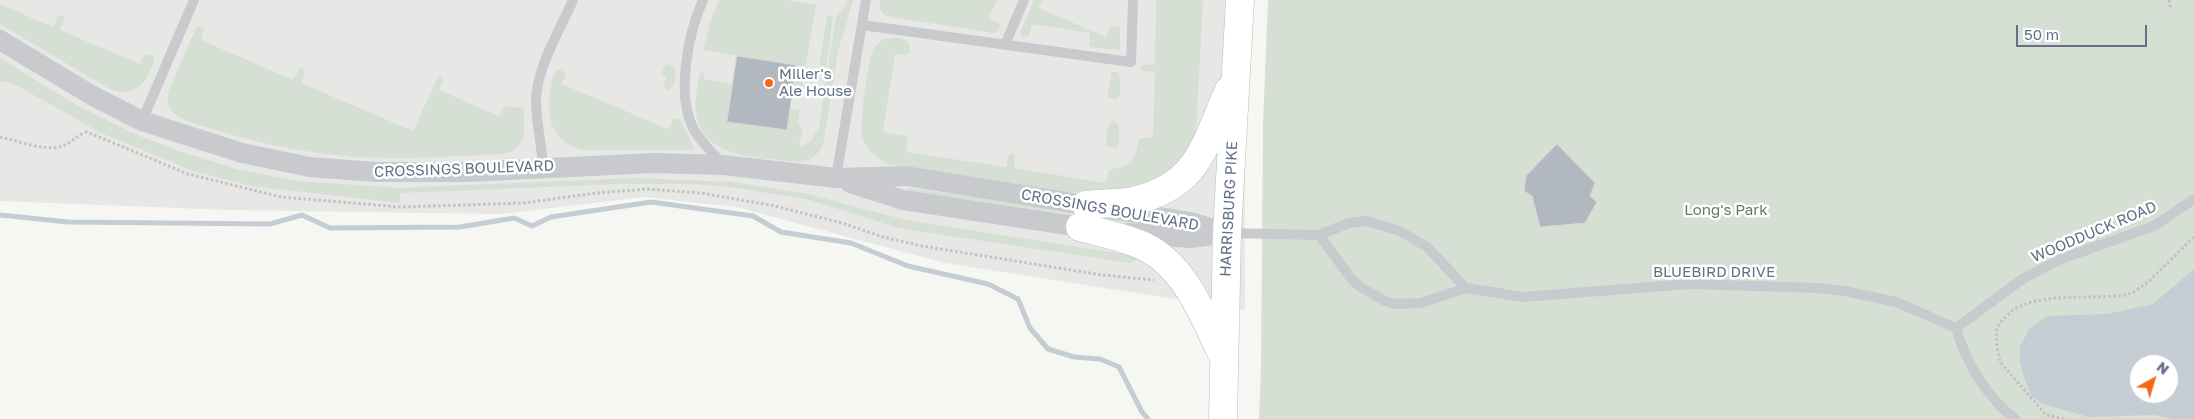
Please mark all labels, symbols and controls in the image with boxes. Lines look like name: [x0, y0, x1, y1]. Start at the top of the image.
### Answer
scale bar: [2019, 15, 2150, 47]
text: 50 m: [2024, 25, 2059, 43]
place label: Miller's Ale House: [779, 65, 852, 100]
marker: Miller's Ale House: [763, 77, 775, 89]
street label: HARRISBURG PIKE: [1216, 141, 1242, 277]
street label: CROSSINGS BOULEVARD: [374, 157, 554, 181]
street label: CROSSINGS BOULEVARD: [1020, 186, 1200, 234]
street label: WOODDUCK ROAD: [2029, 197, 2159, 267]
park label: Long's Park: [1684, 201, 1768, 219]
street label: BLUEBIRD DRIVE: [1653, 263, 1775, 281]
north arrow: [2129, 354, 2179, 404]
text: N: [2154, 358, 2173, 378]

